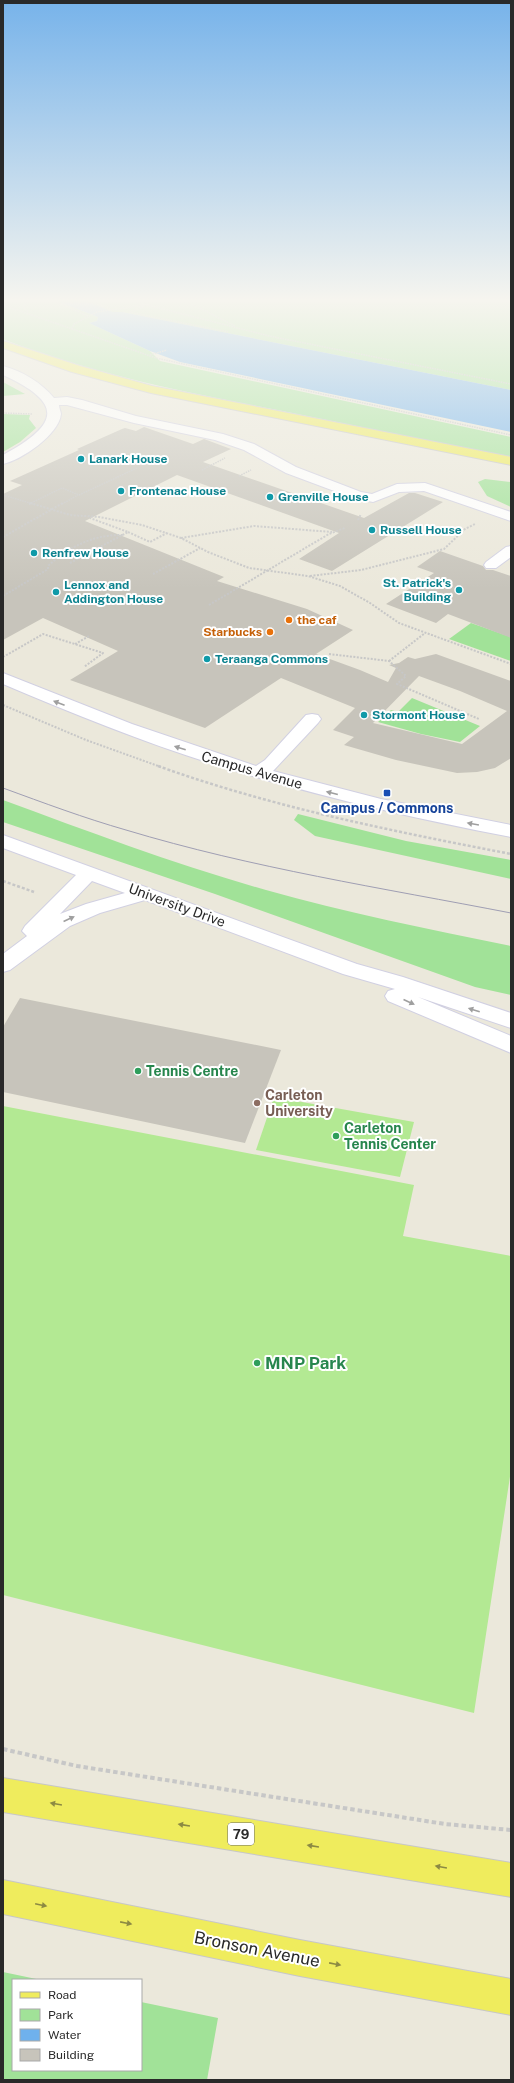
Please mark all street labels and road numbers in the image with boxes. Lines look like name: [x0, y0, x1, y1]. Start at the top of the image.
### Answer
street label: Campus Avenue: [200, 748, 304, 792]
street label: University Drive: [126, 880, 228, 930]
road number: 79: [228, 1823, 254, 1845]
street label: Bronson Avenue: [192, 1927, 322, 1971]

